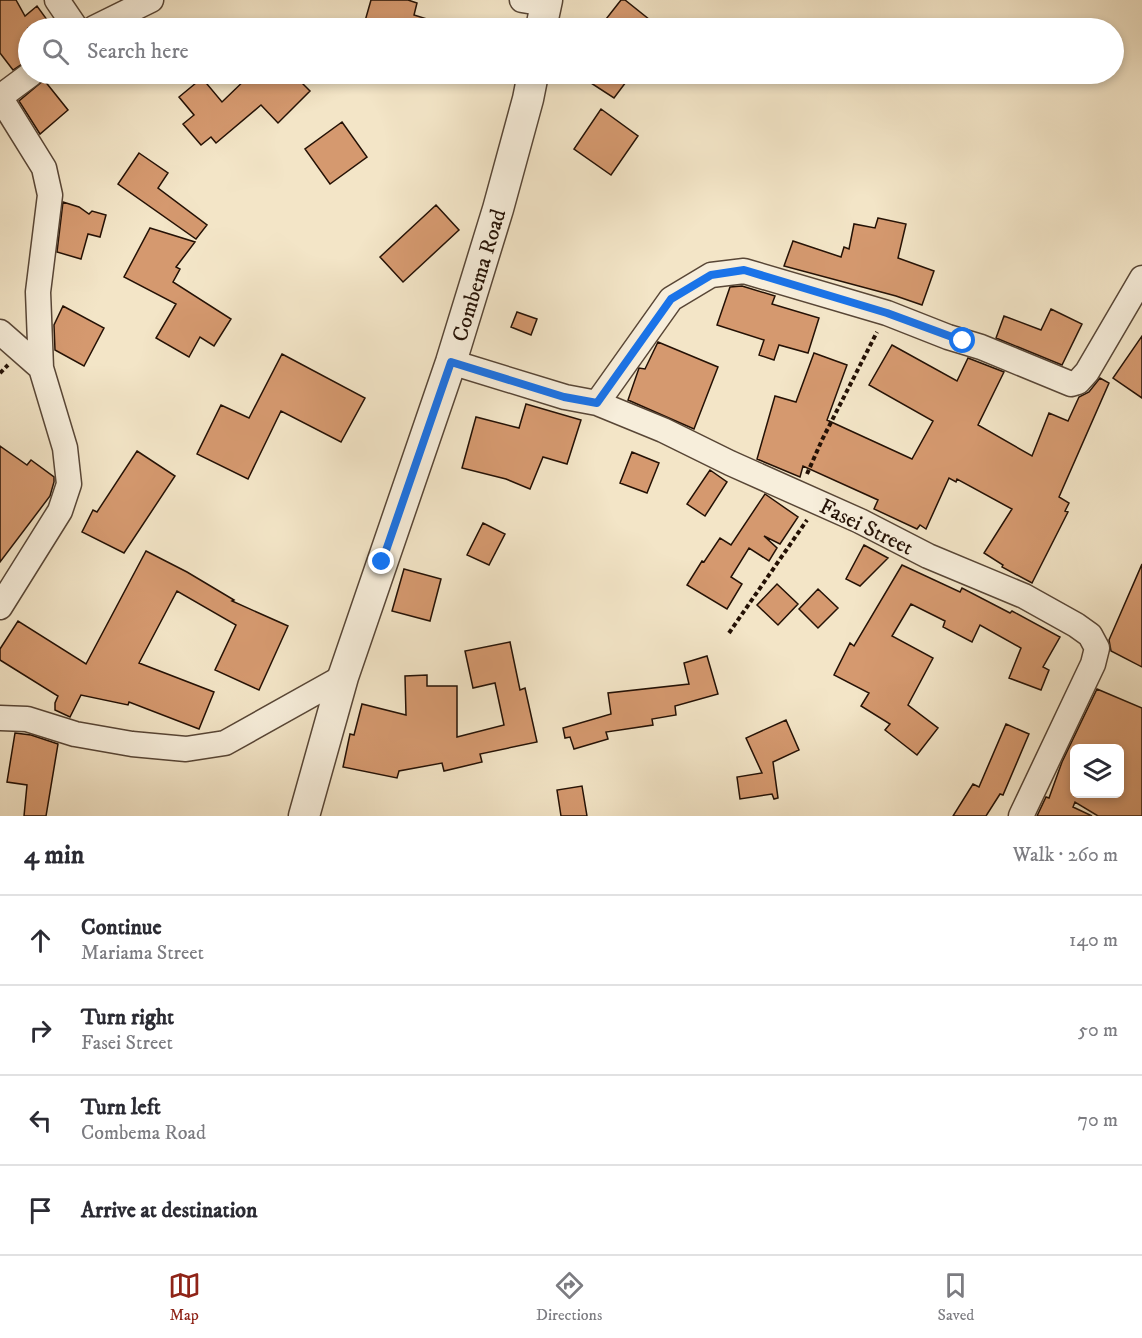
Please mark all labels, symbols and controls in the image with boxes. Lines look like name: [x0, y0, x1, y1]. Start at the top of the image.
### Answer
search box: [18, 18, 1124, 84]
icon: search: [39, 35, 72, 68]
text: Search here: [87, 38, 189, 65]
street label: Combema Road: [446, 206, 512, 345]
route start: [949, 327, 975, 353]
street label: Fasei Street: [815, 493, 918, 562]
route end: [368, 548, 394, 574]
map controls: [1070, 744, 1124, 798]
button: layers: [1070, 744, 1124, 798]
text: 4 min: [24, 839, 84, 872]
text: Walk · 260 m: [1013, 843, 1118, 868]
text: Continue: [81, 914, 162, 941]
icon: ahead: [24, 924, 57, 957]
text: 140 m: [1069, 928, 1118, 953]
text: Mariama Street: [81, 941, 204, 966]
text: Turn right: [81, 1004, 174, 1031]
icon: right: [24, 1014, 57, 1047]
text: 50 m: [1078, 1018, 1118, 1043]
text: Fasei Street: [81, 1031, 173, 1056]
text: Turn left: [81, 1094, 161, 1121]
icon: left: [24, 1104, 57, 1137]
text: 70 m: [1077, 1108, 1118, 1133]
text: Combema Road: [81, 1121, 206, 1146]
icon: arrive: [24, 1194, 57, 1227]
text: Arrive at destination: [81, 1197, 258, 1224]
tab: Map: [168, 1269, 201, 1325]
tab: Directions: [536, 1269, 602, 1325]
tab: Saved: [938, 1269, 974, 1325]

